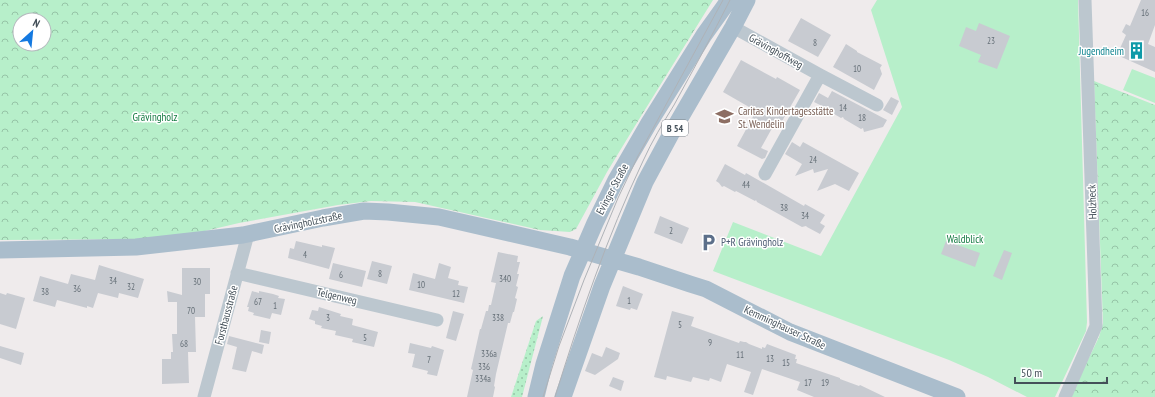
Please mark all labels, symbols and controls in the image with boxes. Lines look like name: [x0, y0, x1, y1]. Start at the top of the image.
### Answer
house number: 16: [1141, 7, 1149, 18]
north arrow: [12, 12, 52, 52]
text: N: [31, 16, 42, 31]
street label: Grävinghoffweg: [746, 30, 806, 72]
house number: 23: [987, 35, 995, 46]
house number: 8: [813, 37, 817, 48]
building icon: Jugendheim: [1127, 41, 1147, 61]
place label: Jugendheim: [1078, 44, 1124, 58]
house number: 10: [853, 63, 861, 74]
house number: 14: [839, 102, 847, 113]
place label: Caritas Kindertagesstätte St. Wendelin: [738, 104, 834, 131]
school or university icon: Caritas Kindertagesstätte St. Wendelin: [715, 107, 735, 127]
park label: Grävingholz: [132, 110, 178, 124]
house number: 18: [858, 112, 866, 123]
road number: B 54: [662, 120, 688, 136]
house number: 24: [809, 154, 817, 165]
street label: Evinger Straße: [593, 161, 632, 217]
house number: 44: [742, 179, 750, 190]
street label: Holzheck: [1084, 184, 1100, 220]
house number: 38: [780, 202, 788, 213]
street label: Grävingholzstraße: [273, 208, 344, 236]
house number: 34: [801, 210, 809, 221]
house number: 2: [669, 225, 673, 236]
parking icon: P+R Grävingholz: [698, 232, 718, 252]
park label: Waldblick: [947, 232, 984, 246]
place label: P+R Grävingholz: [721, 235, 783, 249]
house number: 4: [303, 249, 307, 260]
house number: 8: [378, 268, 382, 279]
house number: 6: [339, 269, 343, 280]
house number: 340: [499, 273, 511, 284]
house number: 34: [109, 275, 117, 286]
house number: 30: [193, 276, 201, 287]
house number: 10: [417, 279, 425, 290]
house number: 32: [127, 281, 135, 292]
house number: 36: [73, 283, 81, 294]
street label: Forsthausstraße: [211, 283, 241, 346]
street label: Telgenweg: [316, 285, 359, 307]
house number: 38: [41, 286, 49, 297]
house number: 12: [452, 288, 460, 299]
house number: 1: [627, 295, 631, 306]
house number: 67: [254, 296, 262, 307]
house number: 1: [273, 300, 277, 311]
street label: Kemminghauser Straße: [742, 302, 828, 352]
house number: 70: [187, 305, 195, 316]
house number: 3: [326, 312, 330, 323]
house number: 338: [492, 312, 504, 323]
house number: 5: [678, 319, 682, 330]
house number: 5: [363, 332, 367, 343]
house number: 9: [708, 337, 712, 348]
house number: 68: [180, 338, 188, 349]
house number: 336a: [481, 348, 497, 359]
house number: 11: [736, 349, 744, 360]
house number: 13: [766, 353, 774, 364]
house number: 7: [427, 354, 431, 365]
house number: 15: [782, 357, 790, 368]
scale bar: [1015, 359, 1107, 385]
house number: 336: [478, 361, 490, 372]
text: 50 m: [1021, 365, 1042, 380]
house number: 334a: [475, 373, 491, 384]
house number: 17: [804, 377, 812, 388]
house number: 19: [821, 377, 829, 388]

